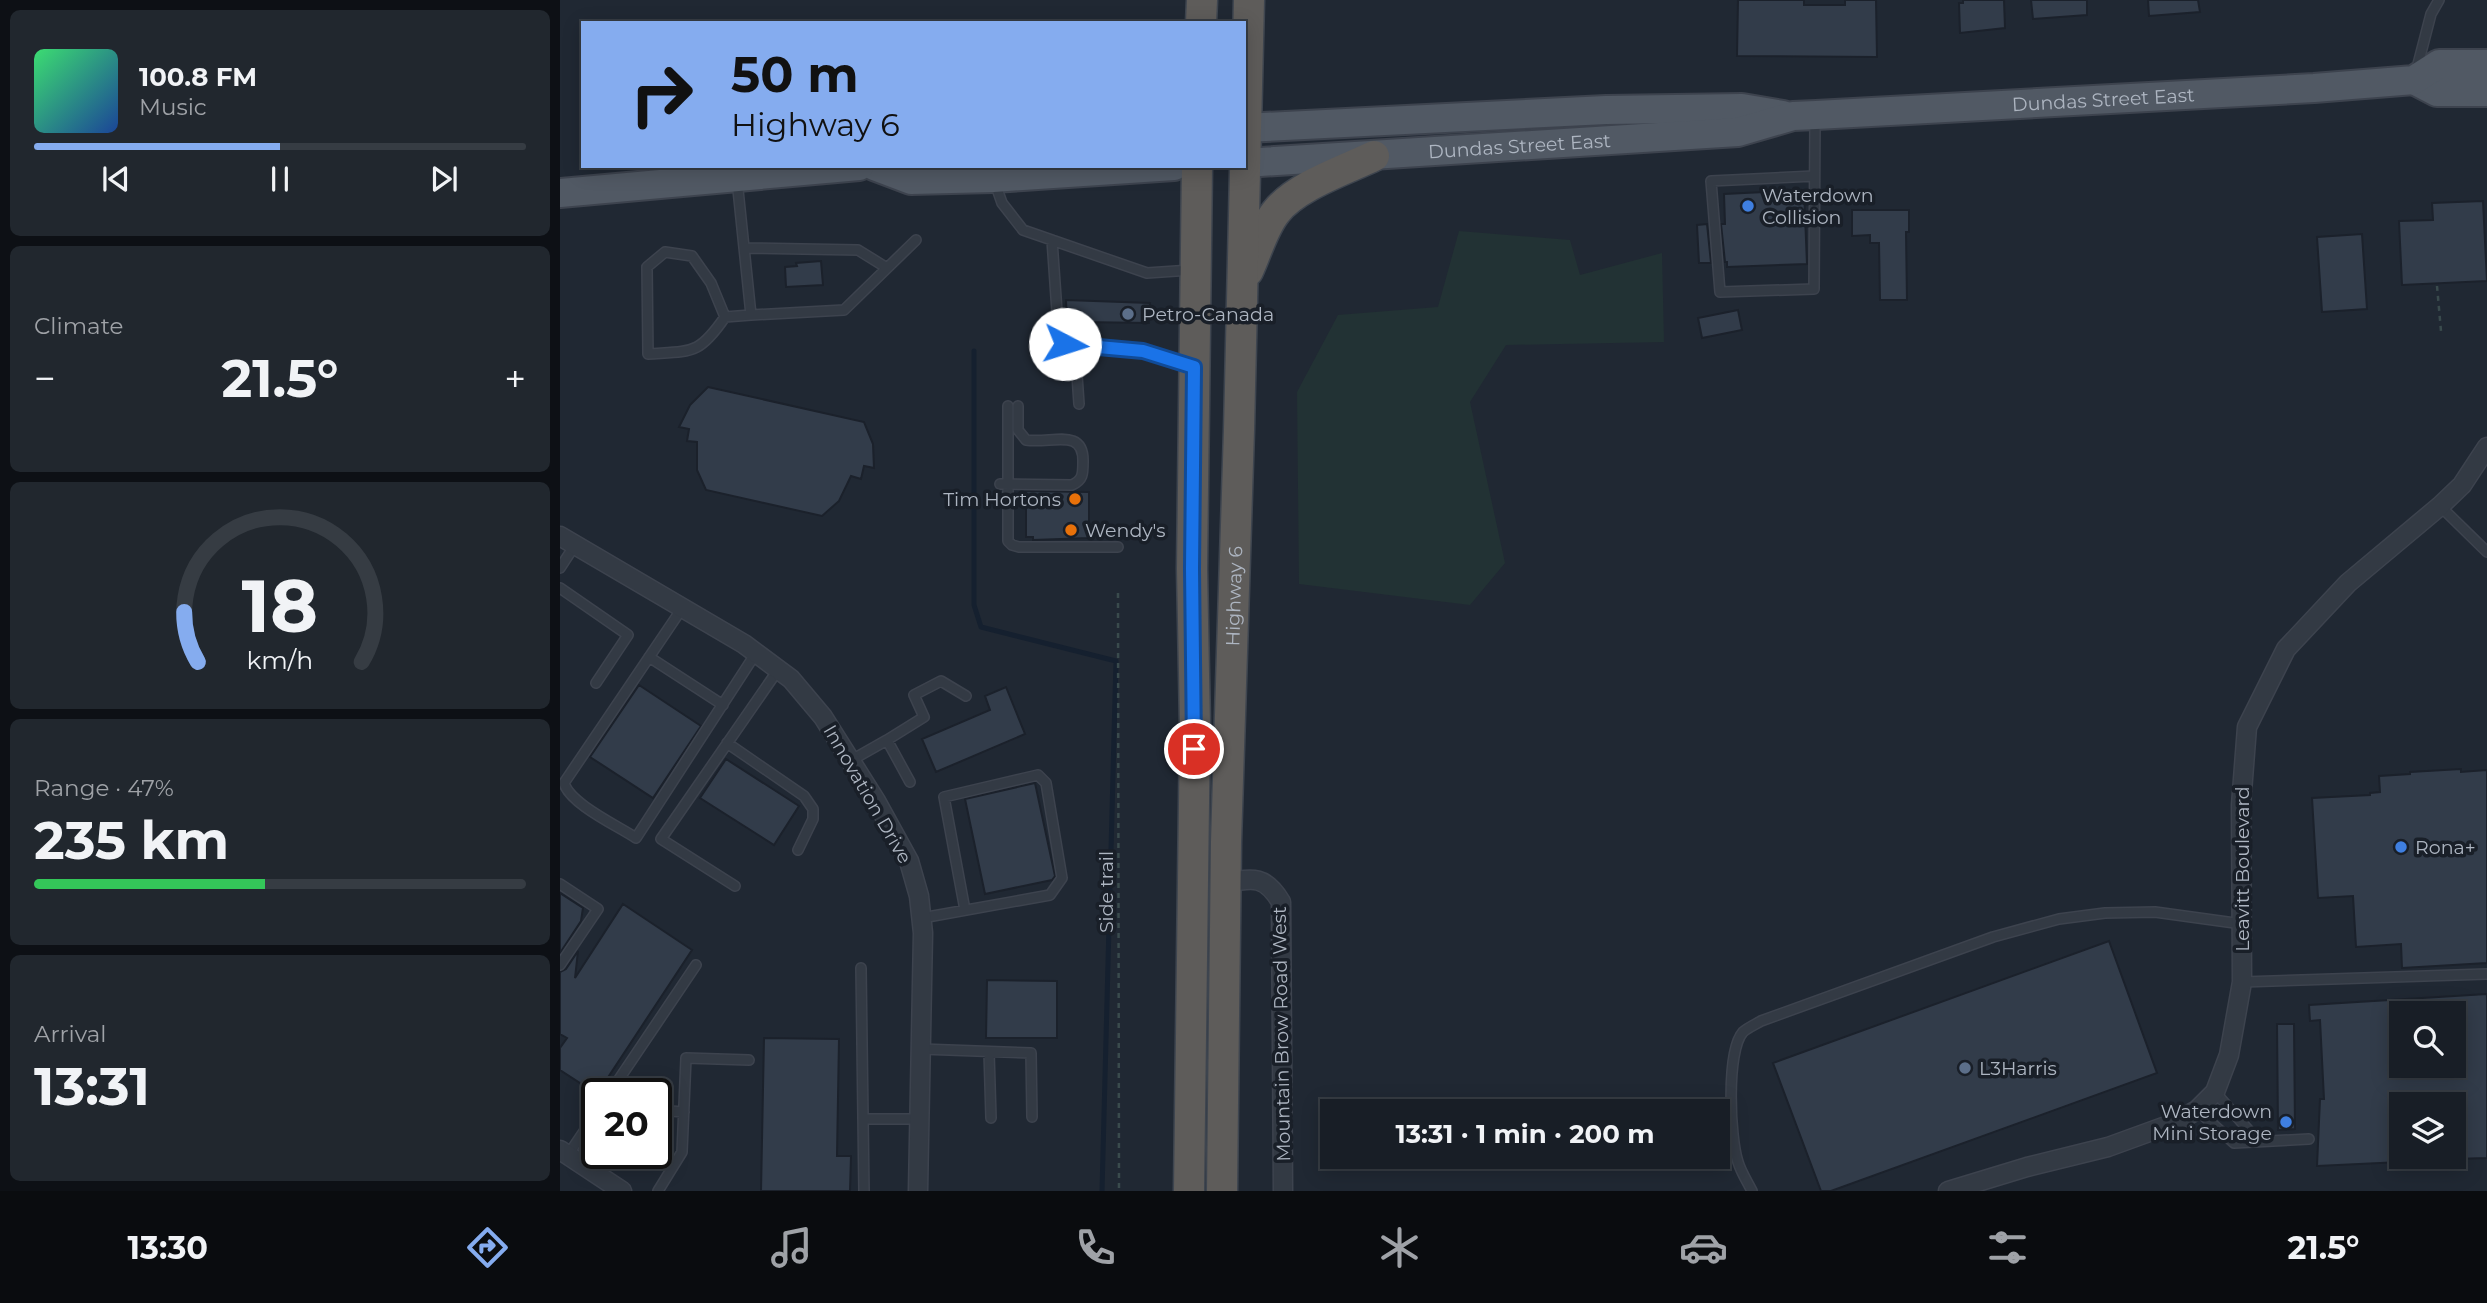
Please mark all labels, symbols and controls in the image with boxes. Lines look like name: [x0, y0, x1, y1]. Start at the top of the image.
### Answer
text: 50 m: [731, 45, 859, 104]
icon: right: [616, 49, 707, 140]
text: 100.8 FM: [139, 61, 257, 93]
street label: Dundas Street East: [2011, 83, 2196, 116]
text: Music: [139, 93, 207, 121]
text: Highway 6: [731, 105, 900, 144]
street label: Dundas Street East: [1427, 129, 1612, 163]
icon: previous: [97, 160, 135, 198]
icon: pause: [261, 160, 299, 198]
icon: next: [425, 160, 463, 198]
place label: Waterdown Collision: [1762, 184, 1874, 229]
marker: Waterdown Collision: [1740, 198, 1756, 214]
place label: Petro-Canada: [1142, 303, 1274, 326]
marker: Petro-Canada: [1120, 306, 1136, 322]
position arrow: [1028, 307, 1102, 381]
text: Climate: [34, 312, 123, 340]
text: 21.5°: [221, 347, 339, 410]
text: −: [34, 355, 56, 402]
text: +: [504, 355, 526, 402]
place label: Tim Hortons: [943, 488, 1061, 511]
marker: Tim Hortons: [1067, 491, 1083, 507]
place label: Wendy's: [1085, 519, 1166, 542]
marker: Wendy's: [1063, 522, 1079, 538]
street label: Highway 6: [1221, 546, 1247, 647]
text: 18: [242, 562, 318, 650]
text: km/h: [247, 644, 313, 674]
pin: [1164, 719, 1224, 779]
street label: Innovation Drive: [818, 721, 917, 868]
icon: arrive: [1175, 730, 1213, 768]
text: Range · 47%: [34, 774, 174, 802]
street label: Leavitt Boulevard: [2231, 786, 2254, 952]
text: 235 km: [34, 809, 229, 872]
place label: Rona+: [2415, 836, 2476, 859]
marker: Rona+: [2393, 839, 2409, 855]
street label: Side trail: [1095, 851, 1118, 933]
street label: Mountain Brow Road West: [1268, 906, 1295, 1162]
map controls: [2389, 1001, 2466, 1169]
button: search: [2389, 1001, 2466, 1078]
text: Arrival: [34, 1020, 107, 1048]
text: 13:31: [34, 1055, 150, 1118]
place label: L3Harris: [1979, 1057, 2057, 1080]
marker: L3Harris: [1957, 1060, 1973, 1076]
speed limit sign: 20: [581, 1078, 672, 1169]
button: layers: [2389, 1092, 2466, 1169]
place label: Waterdown Mini Storage: [2152, 1100, 2272, 1145]
marker: Waterdown Mini Storage: [2278, 1114, 2294, 1130]
text: 13:31 · 1 min · 200 m: [1395, 1118, 1655, 1150]
icon: directions: [463, 1223, 512, 1272]
icon: music: [767, 1223, 816, 1272]
icon: phone: [1071, 1223, 1120, 1272]
icon: climate: [1375, 1223, 1424, 1272]
icon: car: [1679, 1223, 1728, 1272]
icon: filters: [1983, 1223, 2032, 1272]
text: 13:30: [128, 1228, 208, 1267]
text: 21.5°: [2287, 1228, 2359, 1267]

